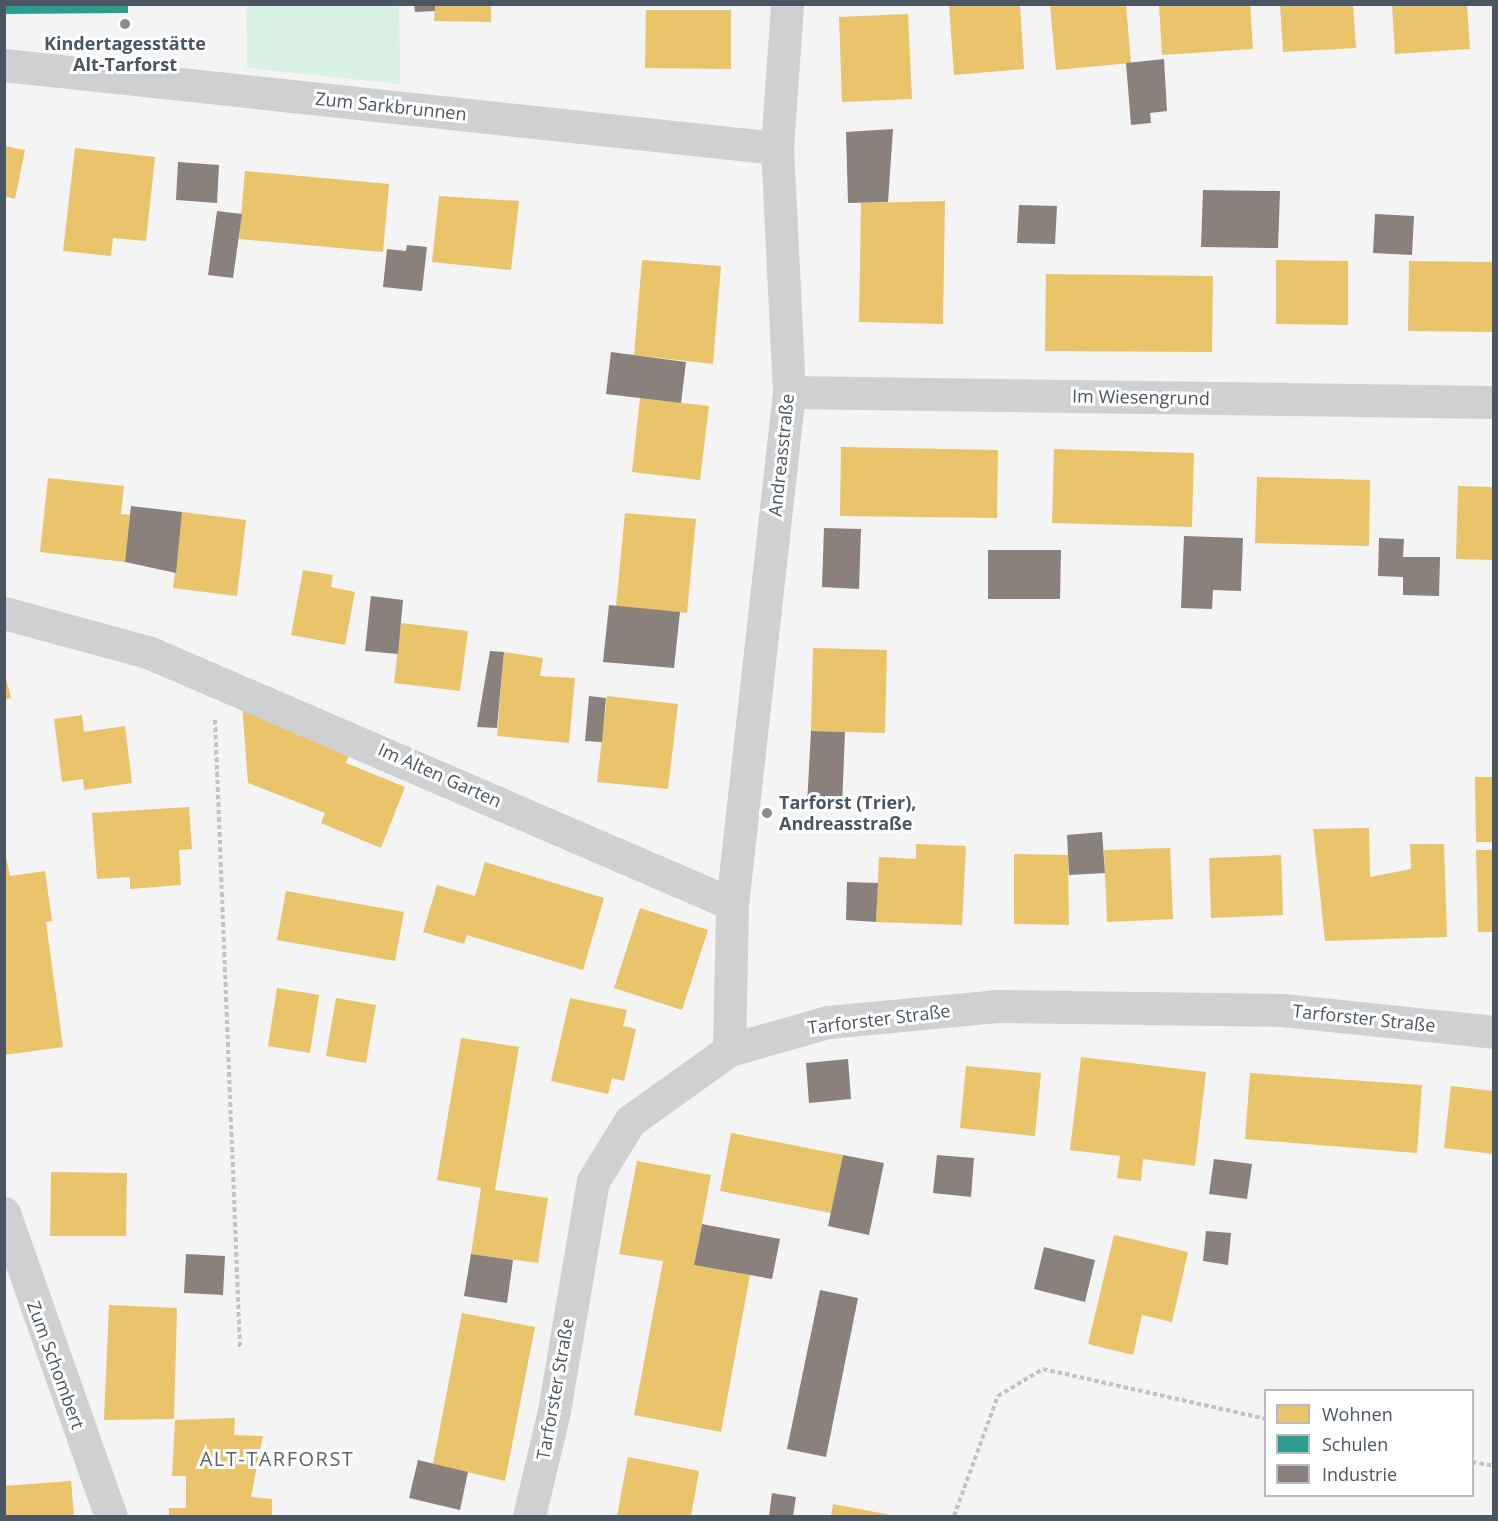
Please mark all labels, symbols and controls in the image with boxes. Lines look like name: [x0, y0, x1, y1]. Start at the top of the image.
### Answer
marker: Kindertagesstätte Alt-Tarforst: [118, 17, 132, 31]
place label: Kindertagesstätte Alt-Tarforst: [44, 33, 206, 76]
street label: Zum Sarkbrunnen: [314, 87, 468, 125]
street label: Im Wiesengrund: [1072, 385, 1210, 409]
street label: Andreasstraße: [764, 393, 798, 517]
street label: Im Alten Garten: [375, 738, 505, 812]
place label: Tarforst (Trier), Andreasstraße: [779, 792, 916, 834]
marker: Tarforst (Trier), Andreasstraße: [760, 806, 774, 820]
street label: Tarforster Straße: [806, 1000, 952, 1038]
street label: Tarforster Straße: [1291, 1000, 1437, 1036]
street label: Zum Schombert: [23, 1298, 89, 1432]
street label: Tarforster Straße: [532, 1316, 578, 1462]
legend: [1264, 1389, 1474, 1497]
text: Wohnen: [1322, 1402, 1393, 1426]
text: Schulen: [1322, 1432, 1388, 1456]
district label: ALT-TARFORST: [200, 1446, 354, 1470]
text: Industrie: [1322, 1462, 1397, 1486]

